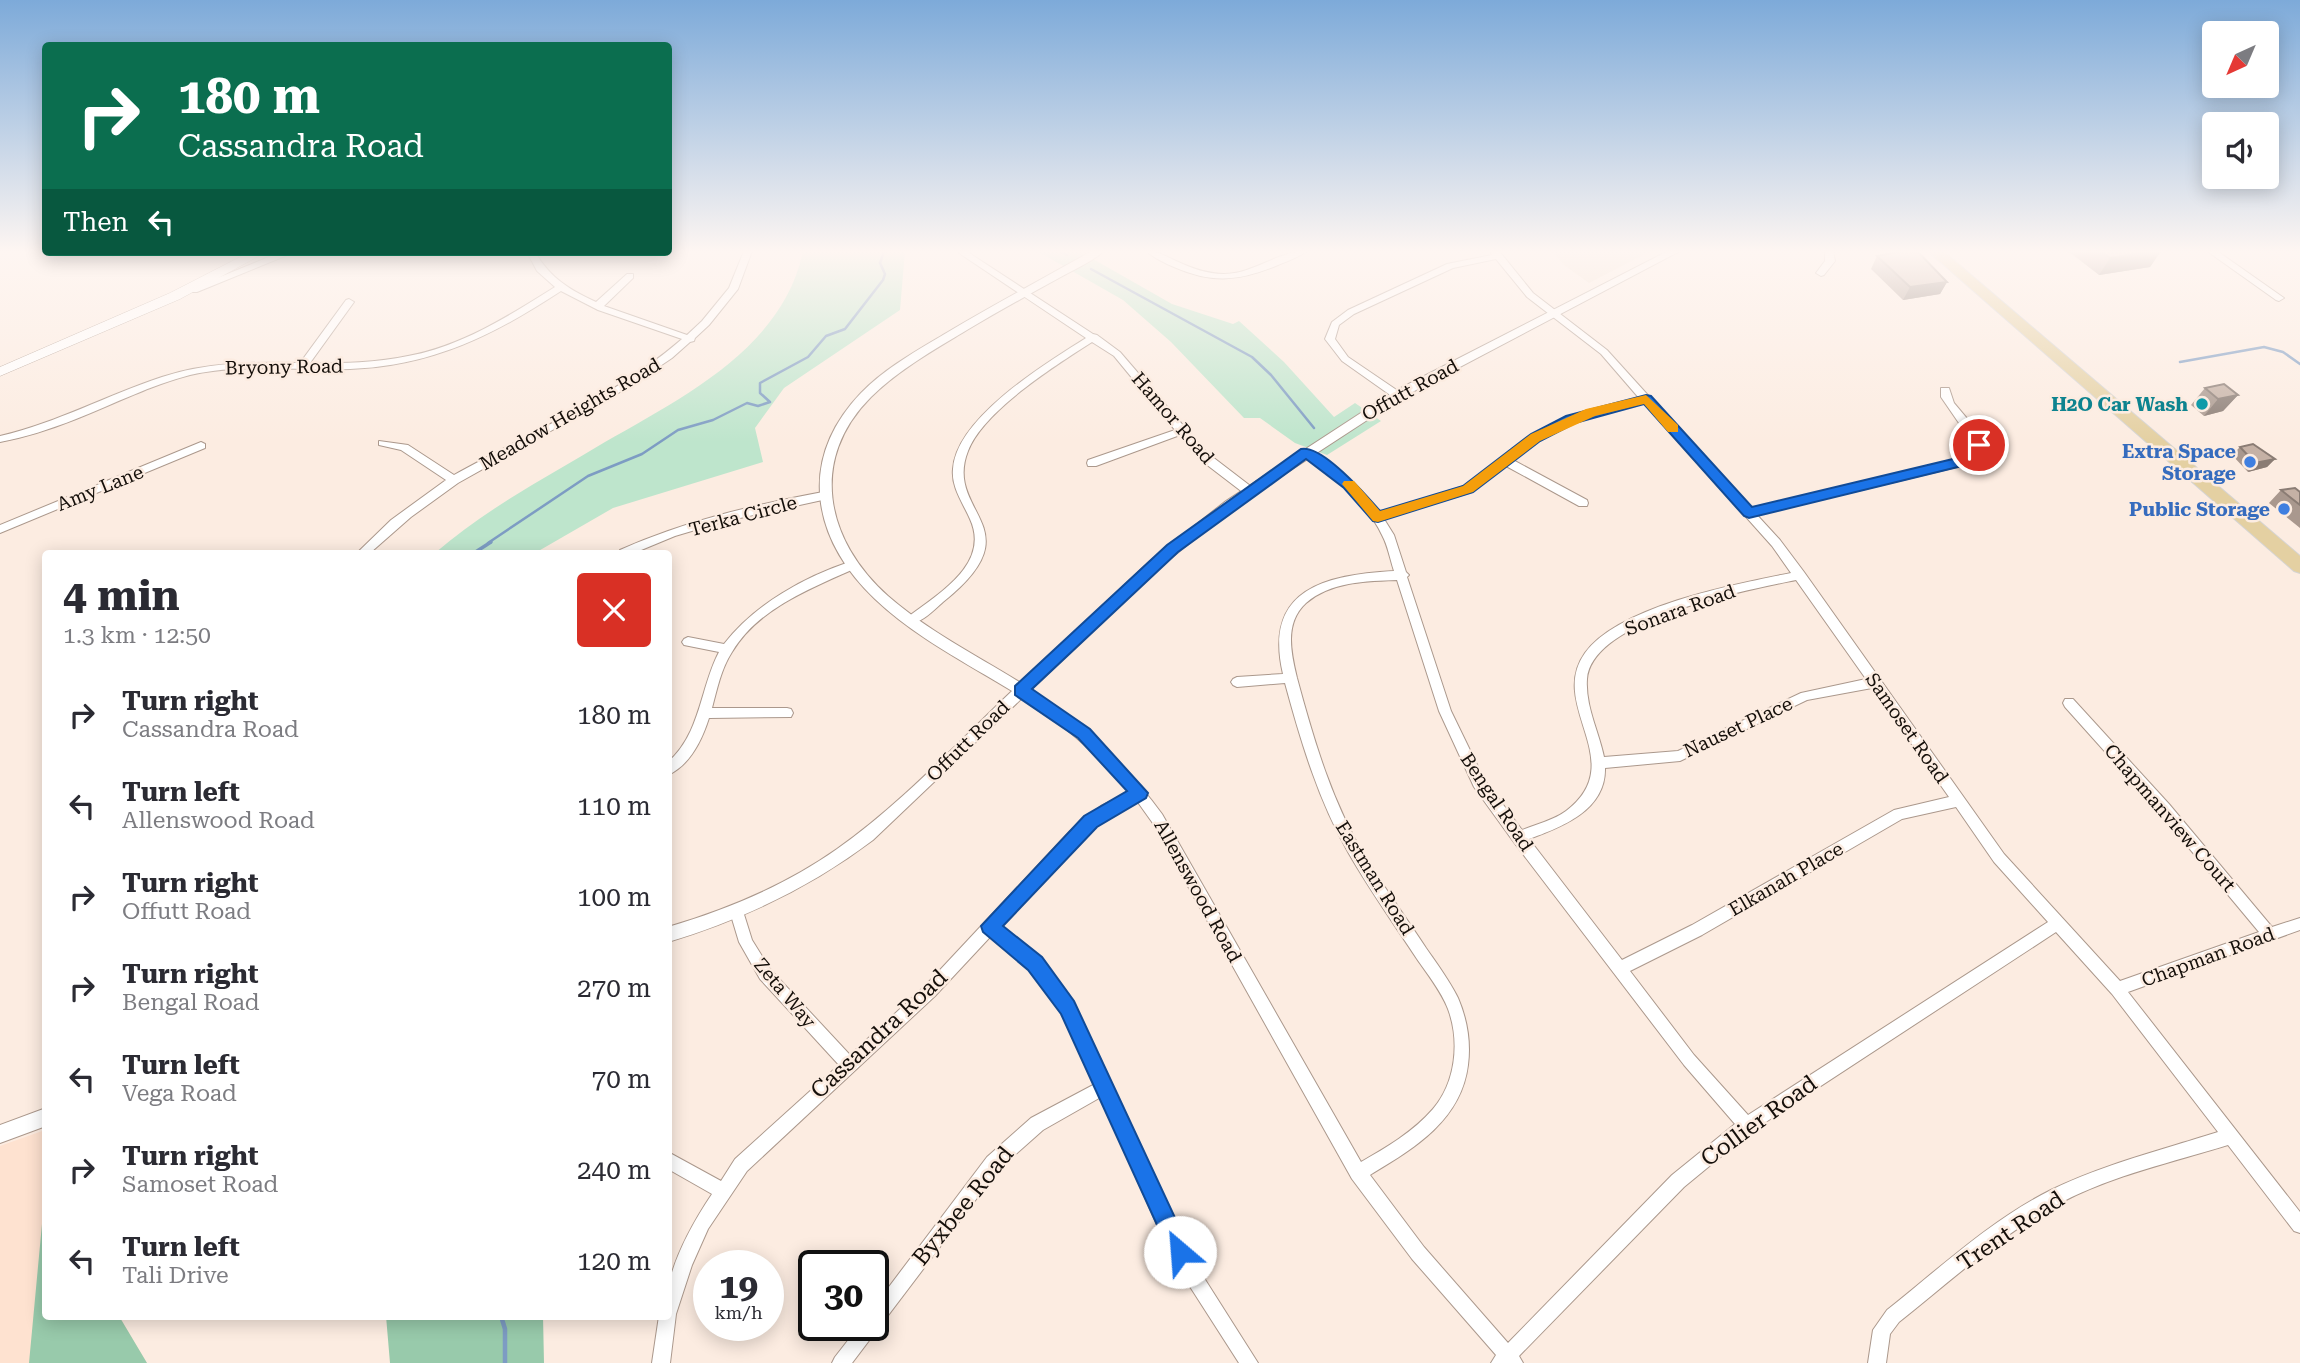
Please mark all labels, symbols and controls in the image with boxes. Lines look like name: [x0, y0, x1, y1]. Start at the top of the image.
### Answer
north arrow: [2202, 21, 2278, 98]
map controls: [2202, 21, 2279, 189]
text: 180 m: [178, 68, 320, 125]
icon: right: [63, 70, 154, 161]
button: sound: [2202, 112, 2279, 189]
text: Cassandra Road: [178, 127, 424, 165]
icon: left: [142, 203, 180, 241]
text: Then: [63, 207, 128, 237]
street label: Meadow Heights Road: [475, 353, 665, 475]
street label: Bryony Road: [225, 354, 343, 380]
street label: Offutt Road: [1358, 354, 1462, 426]
street label: Hamor Road: [1127, 367, 1219, 469]
place label: H2O Car Wash: [2051, 393, 2188, 416]
marker: H2O Car Wash: [2194, 396, 2210, 412]
pin: [1949, 415, 2009, 475]
icon: arrive: [1960, 426, 1998, 464]
place label: Extra Space Storage: [2122, 440, 2236, 485]
marker: Extra Space Storage: [2242, 454, 2258, 470]
street label: Amy Lane: [53, 460, 147, 516]
street label: Terka Circle: [687, 491, 799, 541]
place label: Public Storage: [2129, 498, 2270, 521]
marker: Public Storage: [2276, 501, 2292, 517]
text: 4 min: [63, 571, 180, 620]
button: close: [577, 573, 651, 647]
street label: Sonara Road: [1622, 579, 1738, 641]
text: 1.3 km · 12:50: [63, 622, 211, 649]
street label: Samoset Road: [1861, 668, 1953, 788]
text: Turn right: [122, 686, 258, 716]
street label: Nauset Place: [1680, 692, 1796, 762]
icon: right: [63, 696, 101, 734]
street label: Offutt Road: [922, 696, 1014, 786]
text: 180 m: [577, 700, 651, 730]
text: Cassandra Road: [122, 716, 299, 743]
street label: Chapmanview Court: [2099, 739, 2241, 897]
street label: Bengal Road: [1456, 748, 1538, 856]
text: Turn left: [122, 777, 240, 807]
icon: left: [63, 787, 101, 825]
text: 110 m: [577, 791, 651, 821]
text: Allenswood Road: [122, 807, 315, 834]
street label: Allenswood Road: [1149, 816, 1247, 966]
street label: Eastman Road: [1331, 817, 1419, 939]
street label: Elkanah Place: [1725, 837, 1847, 921]
text: Turn right: [122, 868, 258, 898]
icon: right: [63, 878, 101, 916]
text: 100 m: [577, 882, 651, 912]
text: Offutt Road: [122, 898, 251, 925]
street label: Chapman Road: [2138, 922, 2278, 992]
street label: Zeta Way: [749, 953, 821, 1033]
text: Turn right: [122, 959, 258, 989]
street label: Cassandra Road: [805, 964, 953, 1104]
icon: right: [63, 969, 101, 1007]
text: 270 m: [577, 973, 651, 1003]
text: Bengal Road: [122, 989, 260, 1016]
text: Turn left: [122, 1050, 240, 1080]
icon: left: [63, 1060, 101, 1098]
text: 70 m: [592, 1064, 651, 1094]
street label: Collier Road: [1696, 1070, 1822, 1172]
text: Vega Road: [122, 1080, 237, 1107]
text: Turn right: [122, 1141, 258, 1171]
street label: Byxbee Road: [907, 1141, 1019, 1271]
icon: right: [63, 1151, 101, 1189]
text: 240 m: [577, 1155, 651, 1185]
text: Samoset Road: [122, 1171, 278, 1198]
street label: Trent Road: [1953, 1185, 2070, 1277]
position arrow: [1143, 1215, 1217, 1289]
text: Turn left: [122, 1232, 240, 1262]
icon: left: [63, 1242, 101, 1280]
text: 120 m: [577, 1246, 651, 1276]
speed limit sign: 30: [798, 1250, 889, 1341]
text: Tali Drive: [122, 1262, 229, 1289]
text: 19: [719, 1266, 758, 1307]
text: km/h: [714, 1302, 763, 1323]

